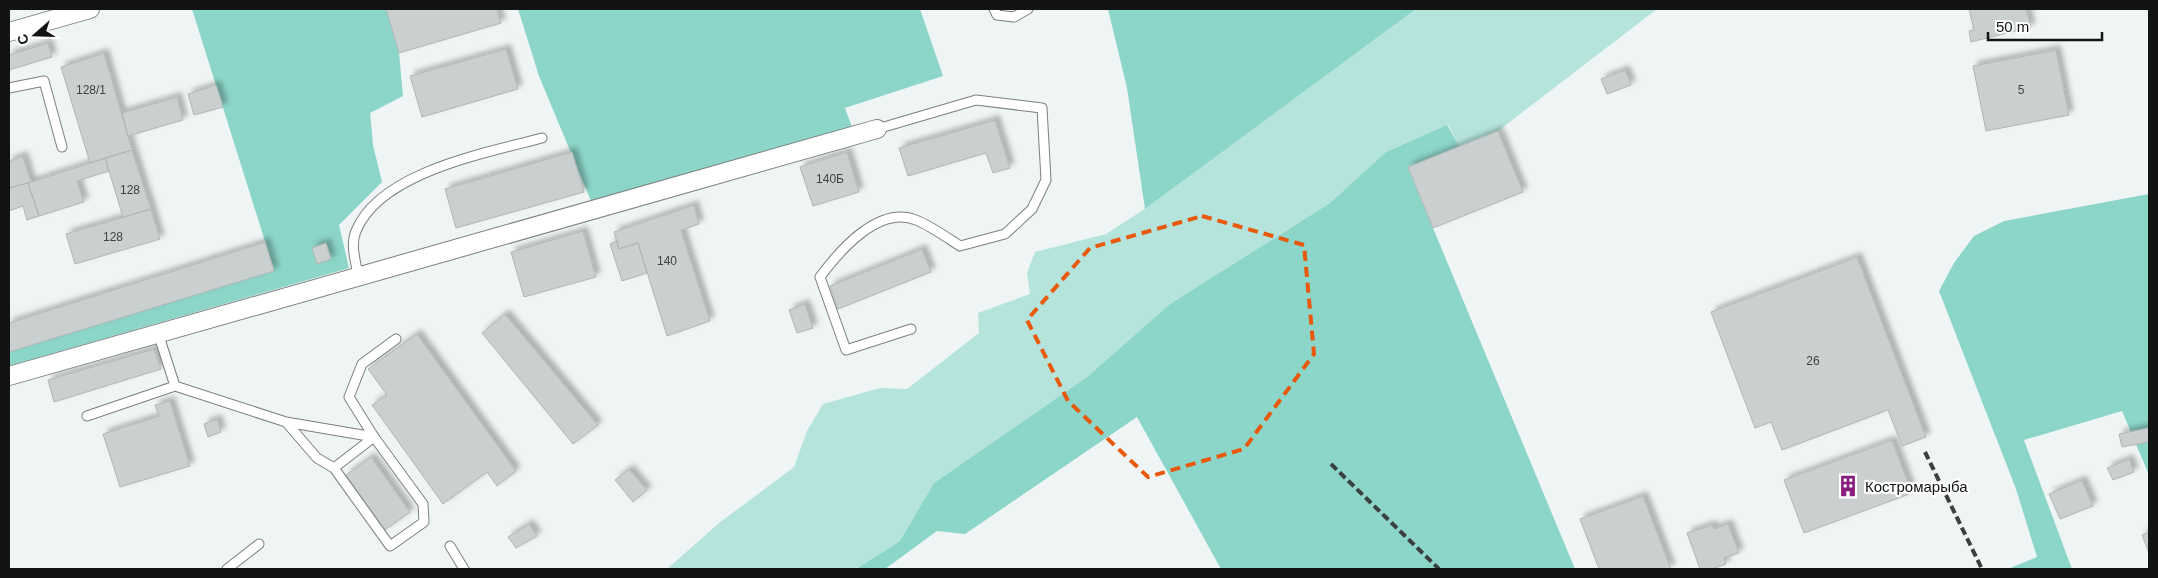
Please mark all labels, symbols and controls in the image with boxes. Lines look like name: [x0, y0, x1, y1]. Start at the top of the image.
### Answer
north arrow: [10, 10, 60, 60]
scale bar: [1988, 10, 2102, 42]
text: 50 m: [1996, 18, 2029, 35]
text: С: [14, 32, 32, 47]
house number: 128/1: [76, 83, 106, 97]
house number: 5: [2018, 83, 2025, 97]
house number: 140Б: [816, 172, 844, 186]
house number: 128: [120, 183, 140, 197]
house number: 128: [103, 230, 123, 244]
house number: 140: [657, 254, 677, 268]
house number: 26: [1806, 354, 1820, 368]
building icon: Костромарыба: [1835, 473, 1861, 499]
place label: Костромарыба: [1865, 478, 1968, 495]

